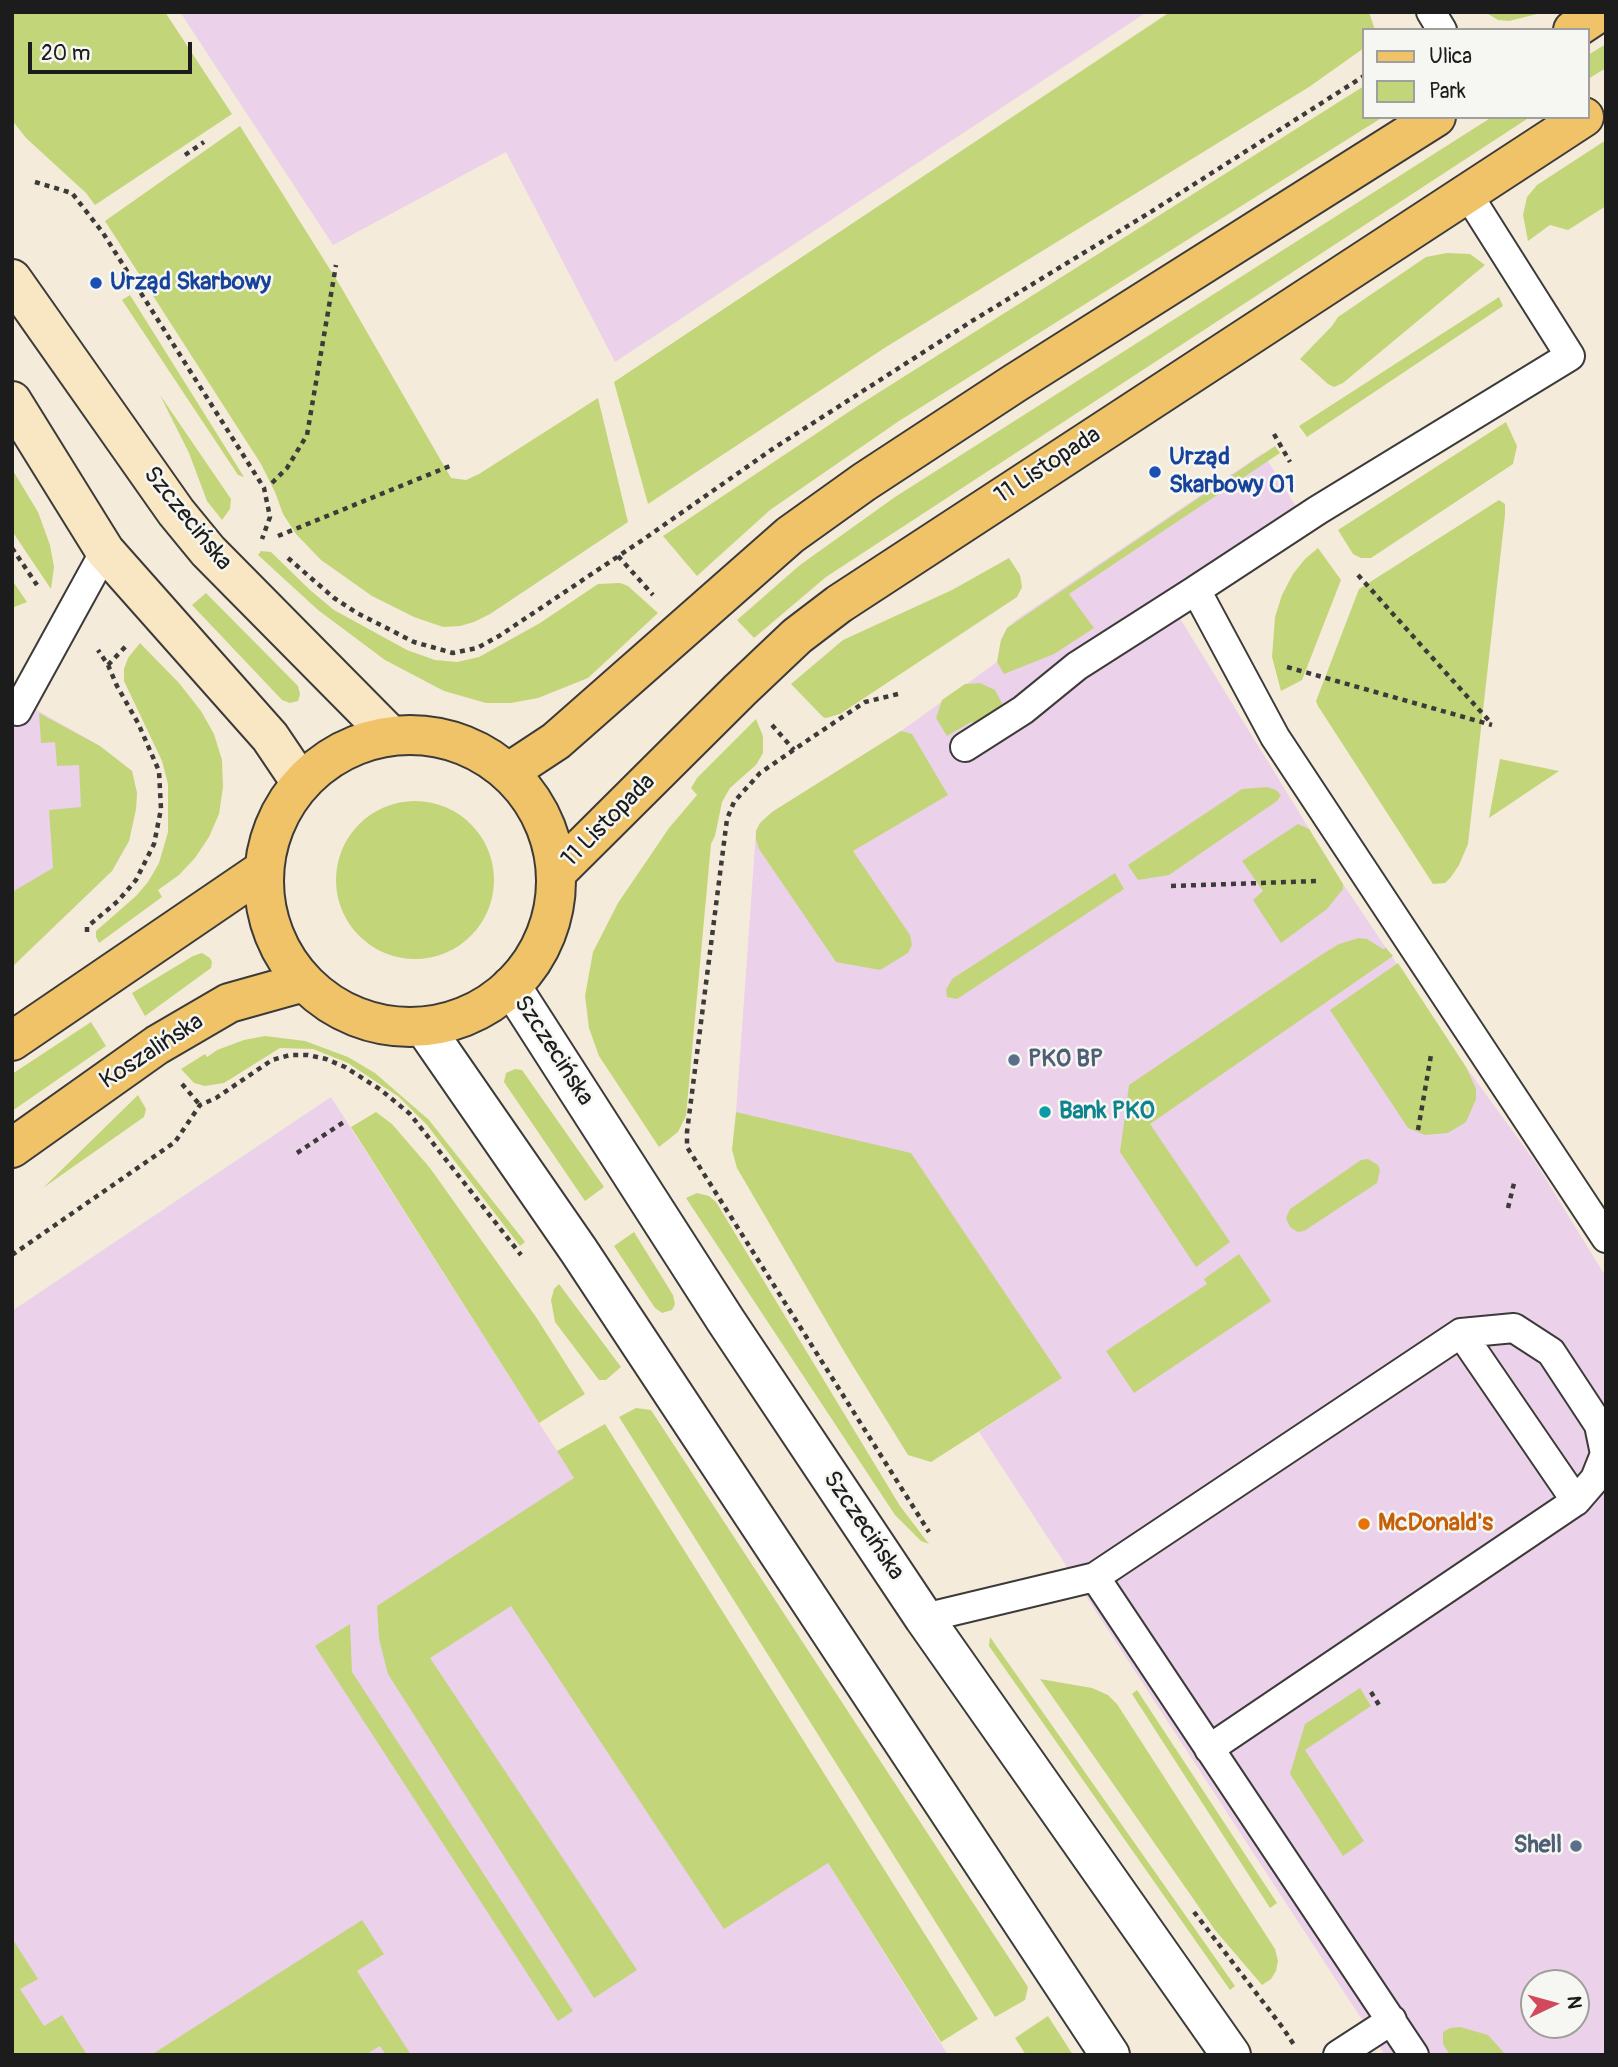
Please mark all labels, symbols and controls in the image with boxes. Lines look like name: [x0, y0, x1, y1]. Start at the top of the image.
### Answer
scale bar: [32, 28, 196, 72]
legend: [1362, 28, 1590, 119]
text: 20 m: [41, 40, 90, 67]
text: Ulica: [1429, 43, 1472, 70]
text: Park: [1429, 78, 1466, 105]
place label: Urząd Skarbowy: [110, 269, 271, 297]
marker: Urząd Skarbowy: [88, 275, 104, 291]
street label: 11 Listopada: [990, 421, 1106, 511]
place label: Urząd Skarbowy 01: [1169, 444, 1295, 500]
street label: Szczecińska: [136, 461, 238, 577]
marker: Urząd Skarbowy 01: [1147, 464, 1163, 480]
street label: 11 Listopada: [556, 768, 662, 874]
street label: Szczecińska: [507, 991, 599, 1111]
street label: Koszalińska: [95, 1008, 209, 1096]
place label: PKO BP: [1028, 1046, 1103, 1074]
marker: PKO BP: [1006, 1052, 1022, 1068]
place label: Bank PKO: [1059, 1098, 1155, 1126]
marker: Bank PKO: [1037, 1104, 1053, 1120]
street label: Szczecińska: [816, 1466, 910, 1586]
place label: McDonald's: [1378, 1510, 1493, 1538]
marker: McDonald's: [1356, 1516, 1372, 1532]
place label: Shell: [1513, 1832, 1562, 1860]
marker: Shell: [1568, 1838, 1584, 1854]
north arrow: [1520, 1969, 1590, 2039]
text: N: [1561, 1995, 1586, 2010]

